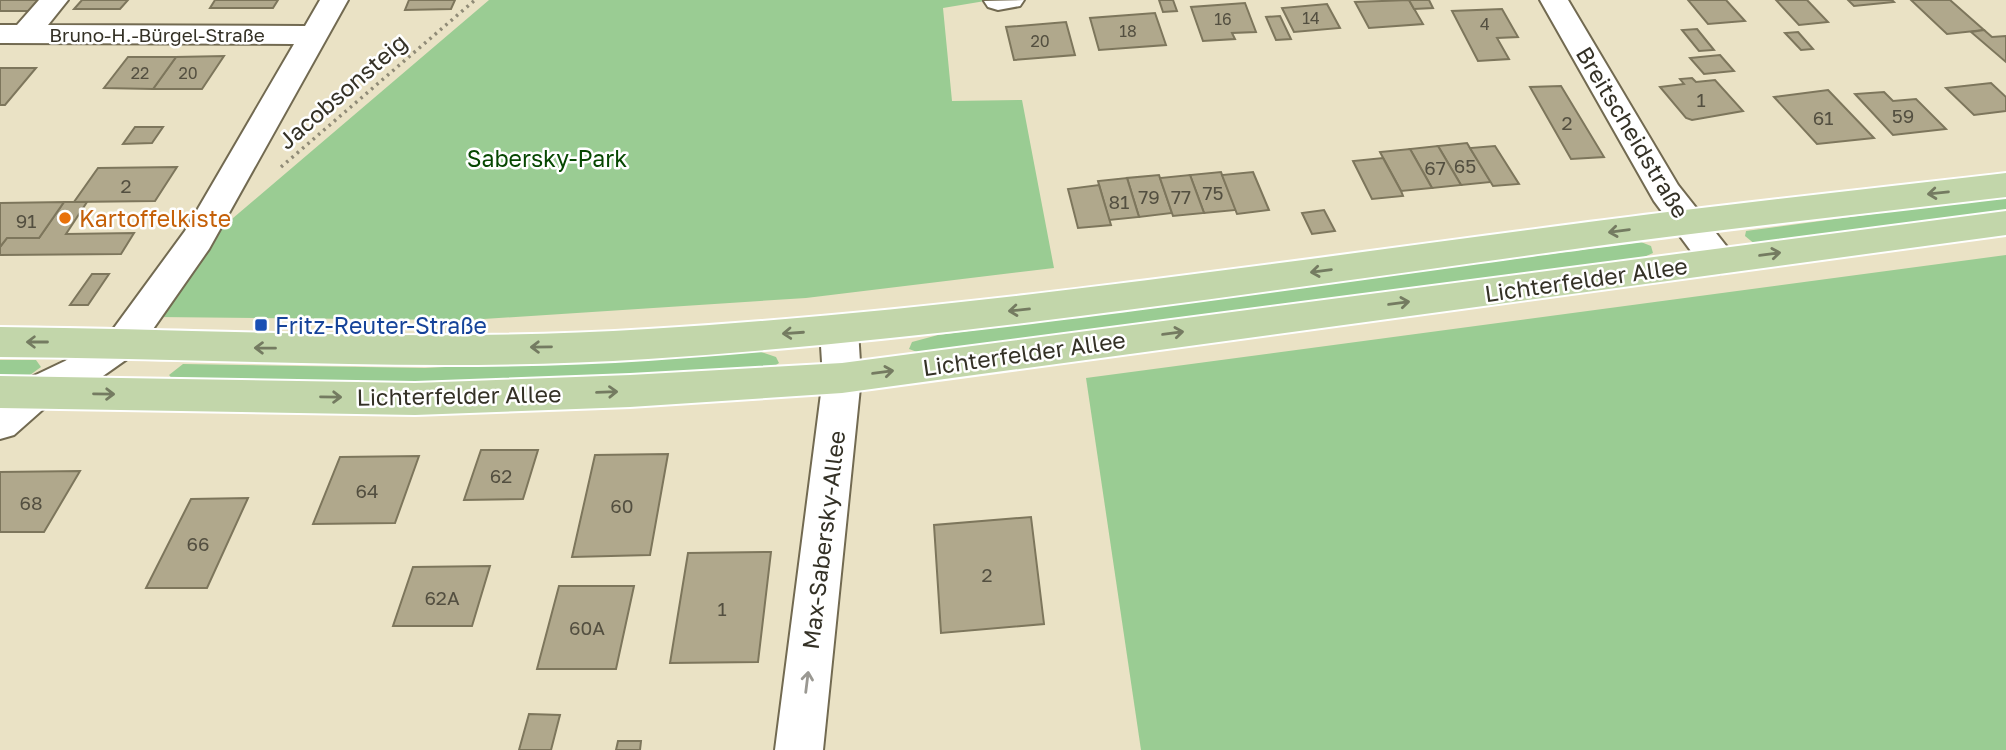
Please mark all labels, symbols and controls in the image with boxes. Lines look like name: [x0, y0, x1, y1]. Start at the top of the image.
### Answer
house number: 14: [1302, 8, 1320, 28]
house number: 16: [1214, 9, 1232, 29]
house number: 4: [1480, 14, 1490, 34]
house number: 18: [1119, 21, 1137, 41]
street label: Bruno-H.-Bürgel-Straße: [49, 23, 265, 46]
street label: Jacobsonsteig: [272, 27, 412, 155]
house number: 20: [1030, 31, 1050, 51]
street label: Breitscheidstraße: [1571, 41, 1695, 223]
house number: 22: [131, 63, 149, 83]
house number: 20: [178, 63, 198, 83]
house number: 1: [1696, 88, 1706, 111]
house number: 59: [1892, 104, 1914, 127]
house number: 61: [1813, 106, 1833, 129]
house number: 2: [1561, 111, 1573, 134]
park label: Sabersky-Park: [467, 144, 627, 172]
house number: 65: [1454, 154, 1476, 177]
house number: 67: [1424, 156, 1446, 179]
house number: 2: [120, 174, 132, 197]
house number: 75: [1202, 181, 1224, 204]
house number: 79: [1138, 185, 1160, 208]
house number: 77: [1171, 185, 1191, 208]
one-way arrow: [1927, 187, 1950, 200]
house number: 81: [1109, 190, 1129, 213]
place label: Kartoffelkiste: [79, 204, 231, 232]
house number: 91: [16, 209, 36, 232]
marker: Kartoffelkiste: [57, 210, 73, 226]
one-way arrow: [1609, 224, 1631, 237]
one-way arrow: [1758, 248, 1781, 261]
street label: Lichterfelder Allee: [1483, 251, 1689, 307]
one-way arrow: [1310, 264, 1333, 277]
one-way arrow: [1387, 297, 1409, 310]
one-way arrow: [1008, 303, 1031, 316]
place label: Fritz-Reuter-Straße: [275, 311, 487, 339]
marker: Fritz-Reuter-Straße: [253, 317, 269, 333]
street label: Lichterfelder Allee: [921, 325, 1127, 381]
one-way arrow: [1161, 326, 1184, 339]
one-way arrow: [782, 327, 804, 340]
one-way arrow: [26, 335, 49, 349]
one-way arrow: [530, 340, 553, 354]
one-way arrow: [253, 341, 276, 354]
one-way arrow: [871, 366, 894, 379]
street label: Lichterfelder Allee: [356, 379, 562, 411]
one-way arrow: [596, 385, 619, 398]
one-way arrow: [92, 387, 115, 401]
one-way arrow: [319, 391, 342, 404]
street label: Max-Sabersky-Allee: [796, 429, 850, 651]
house number: 62: [490, 464, 512, 487]
house number: 64: [355, 479, 379, 502]
house number: 68: [19, 491, 43, 514]
house number: 60: [610, 494, 634, 517]
house number: 66: [187, 532, 210, 555]
house number: 2: [981, 563, 993, 586]
house number: 62A: [424, 586, 460, 609]
house number: 1: [717, 597, 727, 620]
house number: 60A: [569, 616, 605, 639]
one-way arrow: [801, 671, 814, 694]

